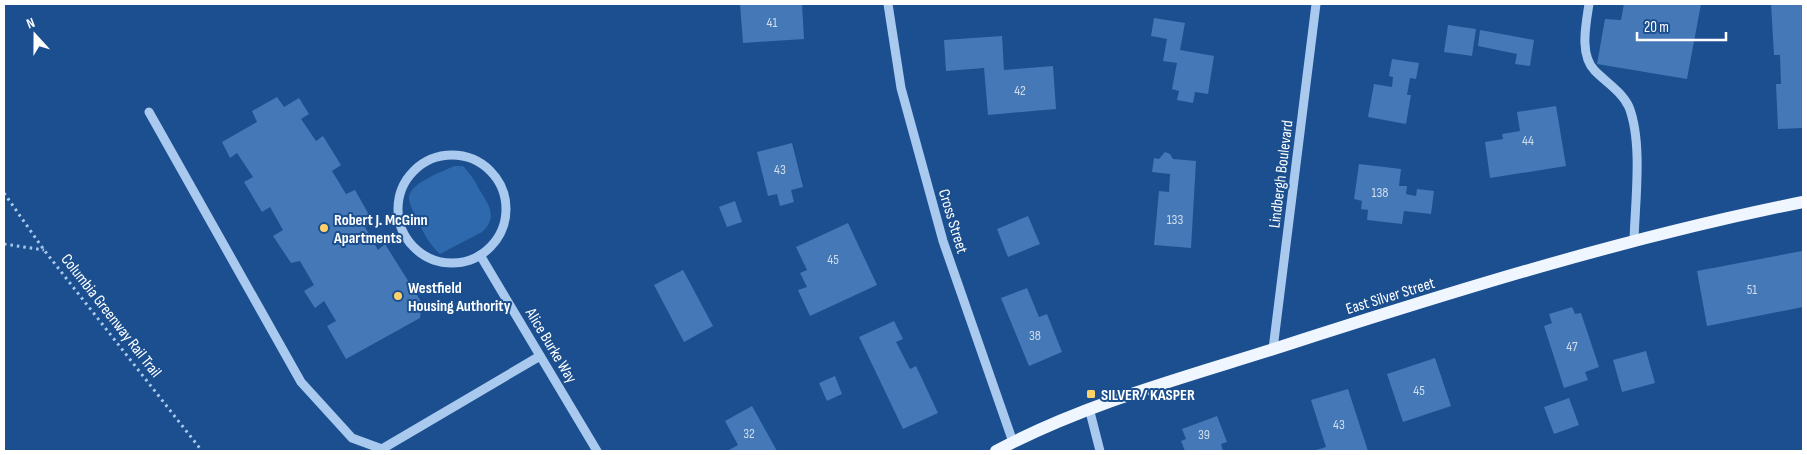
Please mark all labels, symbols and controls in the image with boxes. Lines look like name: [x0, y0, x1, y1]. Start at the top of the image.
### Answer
north arrow: [10, 10, 60, 60]
scale bar: [1637, 10, 1726, 42]
text: N: [24, 14, 37, 33]
house number: 41: [767, 14, 777, 31]
text: 20 m: [1644, 18, 1669, 37]
house number: 42: [1014, 82, 1026, 99]
street label: Lindbergh Boulevard: [1265, 119, 1298, 229]
house number: 44: [1522, 132, 1534, 149]
house number: 43: [774, 161, 786, 178]
house number: 138: [1372, 184, 1388, 201]
street label: Cross Street: [934, 187, 971, 256]
place label: Robert J. McGinn Apartments: [333, 211, 428, 248]
house number: 133: [1167, 211, 1183, 228]
marker: Robert J. McGinn Apartments: [318, 222, 330, 234]
street label: Columbia Greenway Rail Trail: [57, 250, 165, 382]
house number: 45: [827, 251, 839, 268]
street label: East Silver Street: [1344, 274, 1437, 319]
place label: Westfield Housing Authority: [408, 279, 511, 316]
house number: 51: [1747, 281, 1757, 298]
marker: Westfield Housing Authority: [392, 290, 404, 302]
street label: Alice Burke Way: [520, 304, 581, 387]
house number: 38: [1029, 327, 1041, 344]
house number: 47: [1566, 338, 1578, 355]
house number: 45: [1413, 382, 1425, 399]
place label: SILVER / KASPER: [1101, 386, 1195, 405]
marker: SILVER / KASPER: [1085, 388, 1097, 400]
house number: 43: [1333, 416, 1345, 433]
house number: 32: [743, 425, 755, 442]
house number: 39: [1198, 426, 1210, 443]

